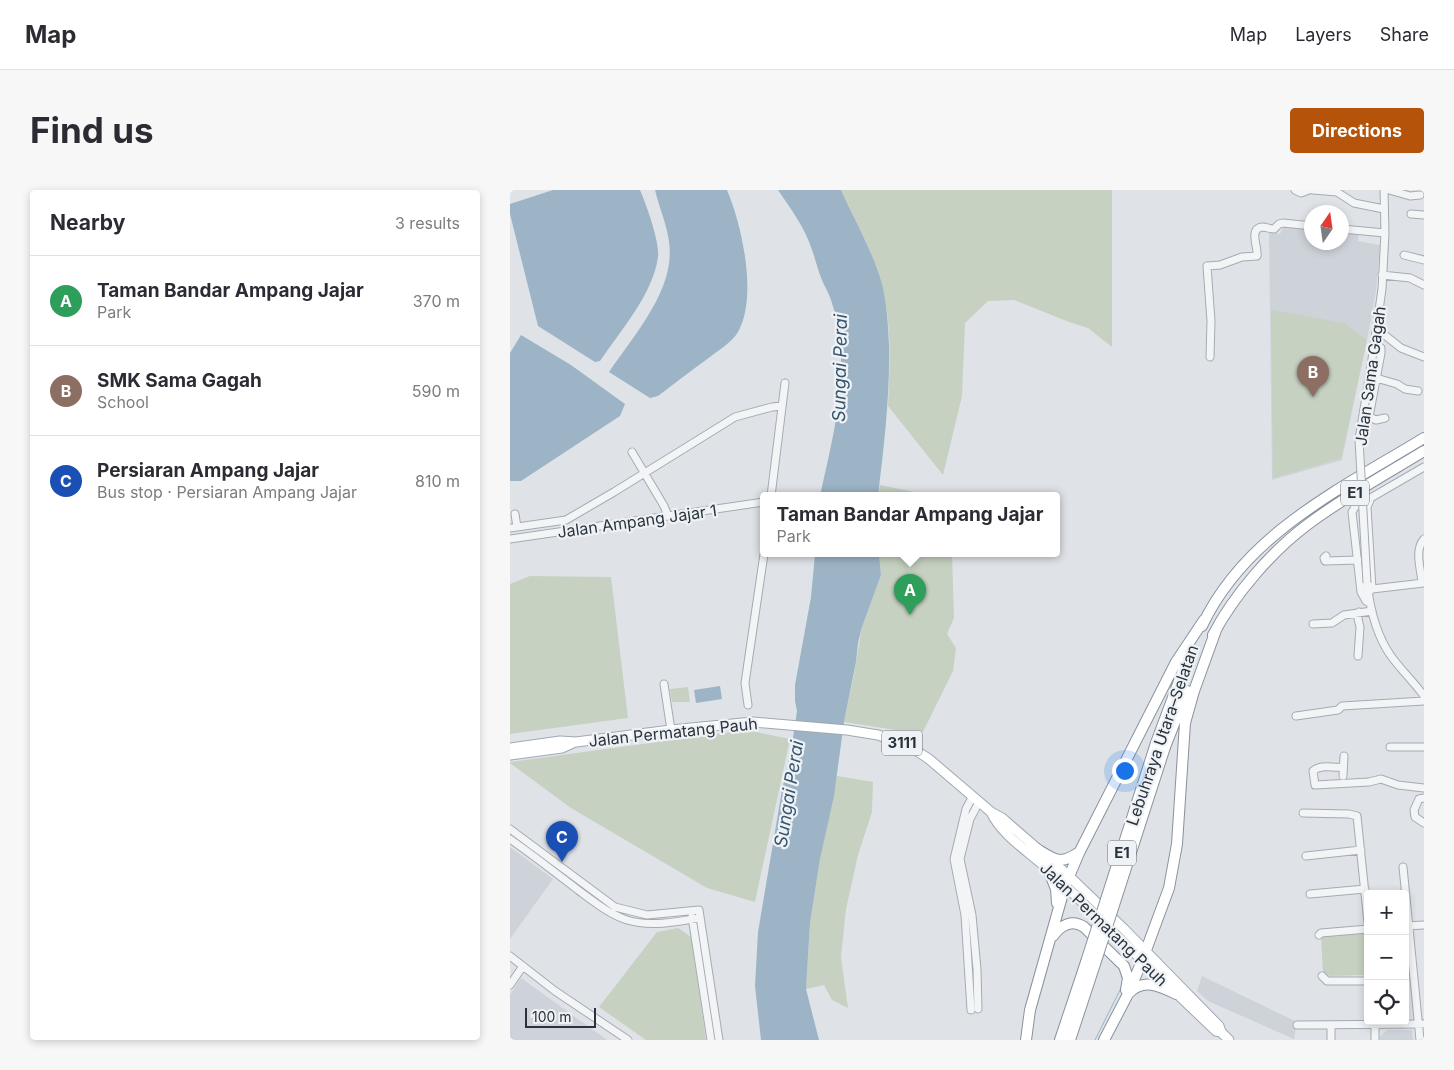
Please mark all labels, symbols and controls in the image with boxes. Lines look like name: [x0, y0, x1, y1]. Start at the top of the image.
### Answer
text: Map: [25, 20, 76, 49]
text: Map: [1230, 24, 1267, 45]
text: Layers: [1295, 24, 1352, 45]
text: Share: [1380, 24, 1429, 45]
button: Directions: [1290, 108, 1424, 153]
text: Find us: [30, 109, 154, 151]
north arrow: [1304, 205, 1349, 250]
text: Nearby: [50, 210, 125, 235]
text: 3 results: [395, 213, 460, 233]
text: Taman Bandar Ampang Jajar: [97, 279, 364, 302]
text: A: [60, 291, 72, 311]
text: 370 m: [413, 291, 460, 311]
text: Park: [97, 302, 131, 322]
street label: Jalan Sama Gagah: [1350, 305, 1390, 447]
water label: Sungai Perai: [828, 313, 851, 422]
pin: B: [1297, 356, 1329, 397]
text: SMK Sama Gagah: [97, 369, 262, 392]
text: B: [61, 381, 71, 401]
text: 590 m: [412, 381, 460, 401]
text: School: [97, 392, 149, 412]
text: Persiaran Ampang Jajar: [97, 459, 319, 482]
text: C: [60, 471, 72, 491]
text: 810 m: [415, 471, 460, 491]
road number: E1: [1341, 480, 1369, 506]
text: Bus stop · Persiaran Ampang Jajar: [97, 482, 357, 502]
popup: [760, 492, 1060, 557]
street label: Jalan Ampang Jajar 1: [556, 500, 718, 542]
text: Taman Bandar Ampang Jajar: [777, 503, 1043, 526]
text: Park: [777, 526, 811, 546]
pin: A: [894, 574, 926, 615]
street label: Lebuhraya Utara–Selatan: [1122, 642, 1202, 828]
street label: Jalan Permatang Pauh: [587, 713, 759, 751]
road number: 3111: [882, 730, 922, 756]
water label: Sungai Perai: [770, 738, 807, 849]
your location: [1112, 758, 1138, 784]
pin: C: [546, 821, 578, 862]
road number: E1: [1108, 840, 1136, 866]
street label: Jalan Permatang Pauh: [1036, 858, 1172, 990]
map controls: [1364, 890, 1409, 1025]
button: +: [1364, 890, 1409, 935]
button: −: [1364, 935, 1409, 980]
button: locate: [1364, 980, 1409, 1025]
scale bar: [525, 1005, 596, 1028]
text: 100 m: [532, 1008, 572, 1025]

